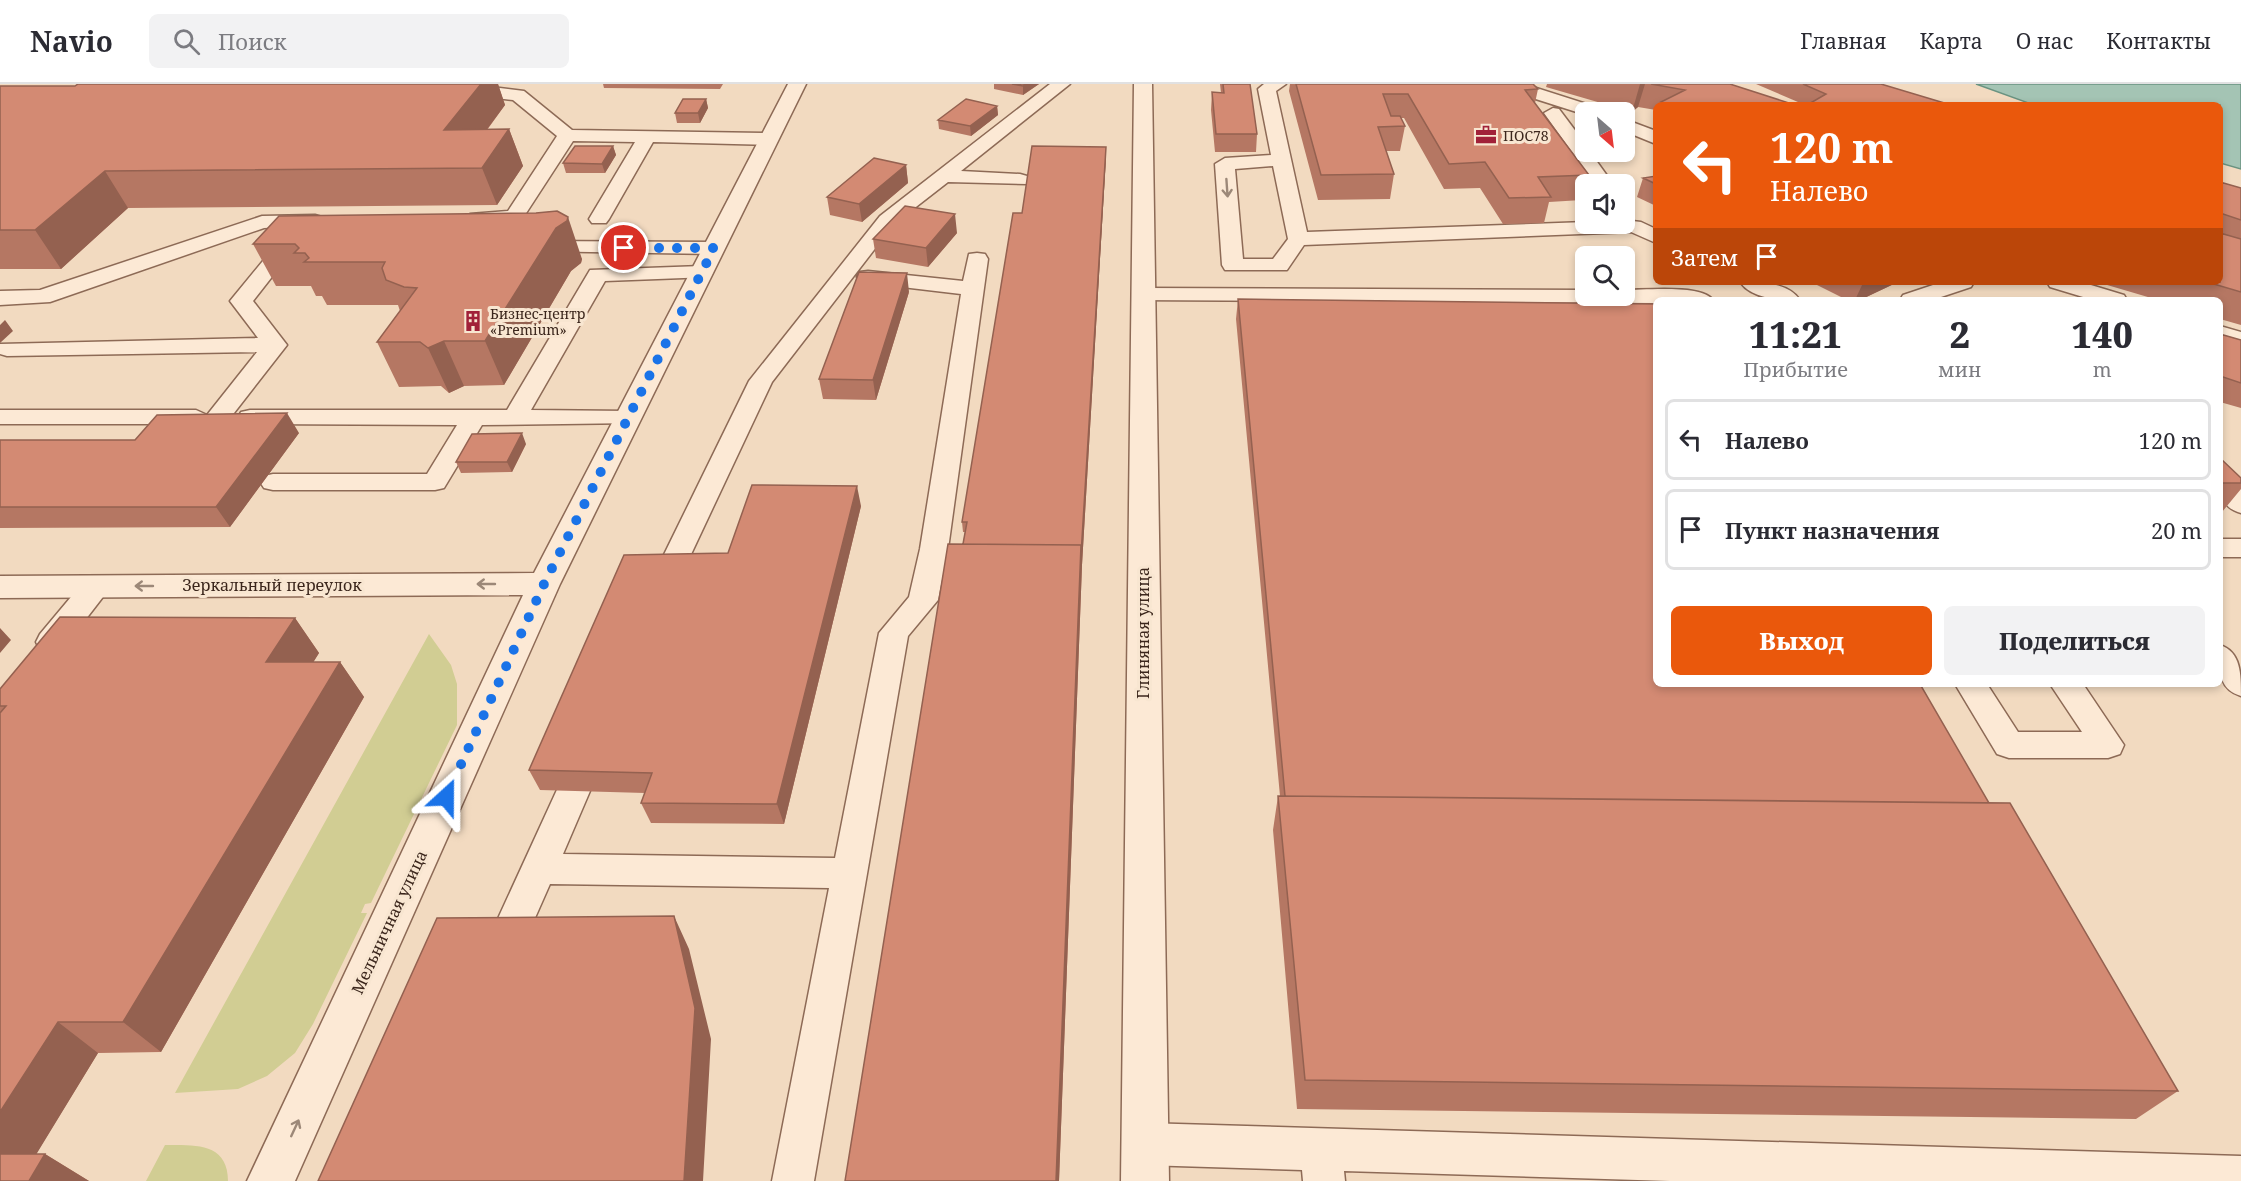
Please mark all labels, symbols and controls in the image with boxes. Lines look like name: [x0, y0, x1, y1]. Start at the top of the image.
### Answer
search box: [149, 14, 569, 68]
text: Navio: [30, 22, 113, 60]
icon: search: [170, 25, 203, 58]
text: Поиск: [218, 26, 287, 56]
text: Главная: [1800, 27, 1887, 55]
text: Карта: [1920, 27, 1983, 55]
text: О нас: [2016, 27, 2073, 55]
text: Контакты: [2106, 27, 2211, 55]
north arrow: [1575, 102, 1635, 162]
map controls: [1575, 102, 1635, 306]
text: 120 m: [1770, 118, 1894, 175]
office icon: ПОС78: [1474, 123, 1498, 147]
place label: ПОС78: [1503, 126, 1549, 145]
icon: left: [1671, 126, 1749, 204]
text: Налево: [1770, 172, 1868, 209]
button: sound: [1575, 174, 1635, 234]
one-way arrow: [1222, 178, 1233, 198]
pin: [598, 222, 649, 273]
icon: arrive: [607, 231, 640, 264]
icon: arrive: [1750, 240, 1783, 273]
text: Затем: [1671, 242, 1738, 272]
button: search: [1575, 246, 1635, 306]
place label: Бизнес-центр «Premium»: [490, 304, 586, 339]
building icon: Бизнес-центр «Premium»: [461, 309, 485, 333]
text: 11:21: [1749, 310, 1842, 359]
text: 2: [1950, 310, 1970, 359]
text: 140: [2072, 310, 2133, 359]
text: Прибытие: [1743, 356, 1848, 383]
text: мин: [1938, 356, 1981, 383]
text: m: [2093, 356, 2112, 383]
icon: left: [1674, 423, 1707, 456]
text: Налево: [1725, 425, 1809, 455]
text: 120 m: [2139, 425, 2202, 455]
icon: arrive: [1674, 513, 1707, 546]
text: Пункт назначения: [1725, 515, 1939, 545]
text: 20 m: [2151, 515, 2202, 545]
street label: Глиняная улица: [1132, 567, 1154, 699]
street label: Зеркальный переулок: [182, 574, 362, 596]
one-way arrow: [476, 578, 496, 590]
one-way arrow: [134, 580, 154, 592]
button: Выход: [1671, 606, 1932, 675]
button: Поделиться: [1944, 606, 2205, 675]
position arrow: [414, 765, 478, 829]
street label: Мельничная улица: [346, 846, 432, 998]
one-way arrow: [290, 1119, 302, 1137]

